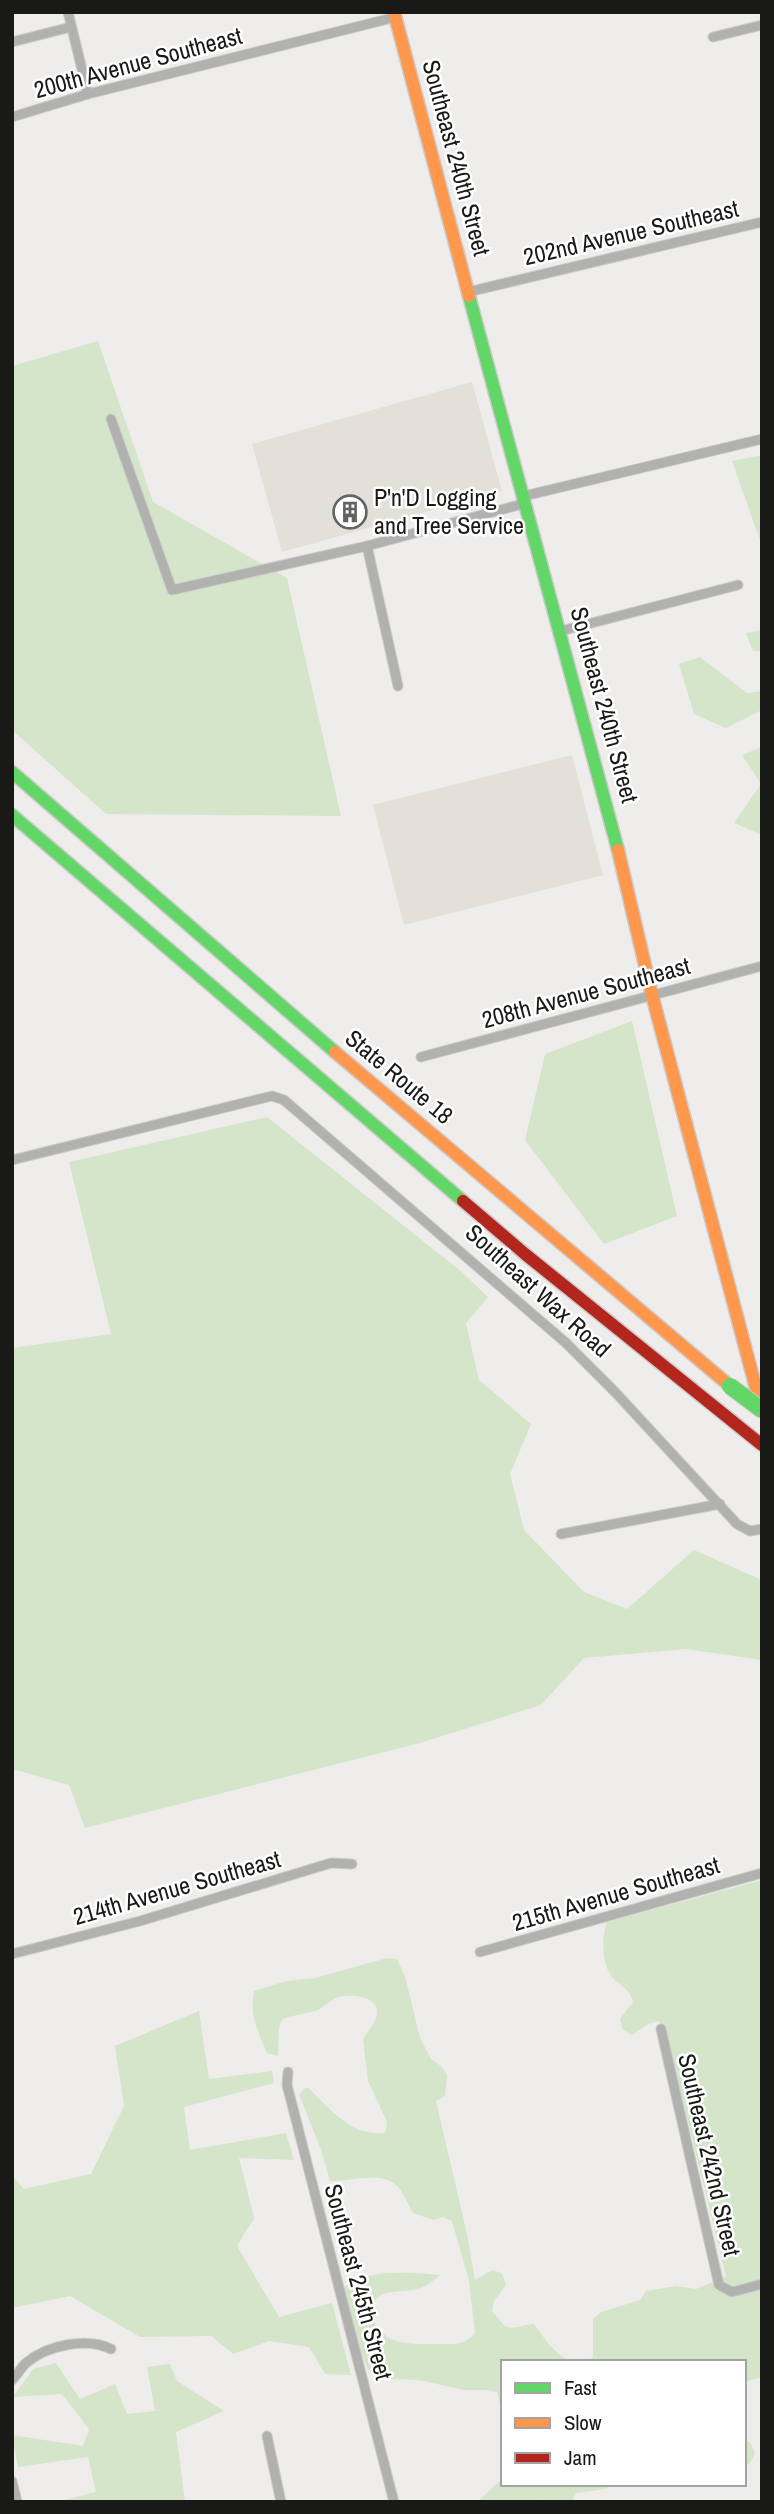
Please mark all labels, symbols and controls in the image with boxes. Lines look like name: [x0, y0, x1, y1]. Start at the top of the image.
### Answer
street label: 200th Avenue Southeast: [30, 19, 246, 105]
street label: Southeast 240th Street: [415, 56, 499, 260]
street label: 202nd Avenue Southeast: [520, 192, 742, 272]
place label: P'n'D Logging and Tree Service: [374, 481, 524, 541]
building icon: P'n'D Logging and Tree Service: [331, 493, 369, 531]
street label: Southeast 240th Street: [563, 603, 647, 807]
street label: 208th Avenue Southeast: [478, 949, 694, 1035]
street label: State Route 18: [339, 1022, 460, 1131]
street label: Southeast Wax Road: [459, 1216, 618, 1364]
street label: 214th Avenue Southeast: [69, 1842, 285, 1932]
street label: 215th Avenue Southeast: [508, 1848, 724, 1938]
street label: Southeast 242nd Street: [671, 2050, 749, 2260]
street label: Southeast 245th Street: [317, 2180, 401, 2384]
legend: [501, 2360, 746, 2486]
text: Fast: [564, 2373, 597, 2402]
text: Slow: [564, 2408, 602, 2437]
text: Jam: [564, 2443, 597, 2472]

